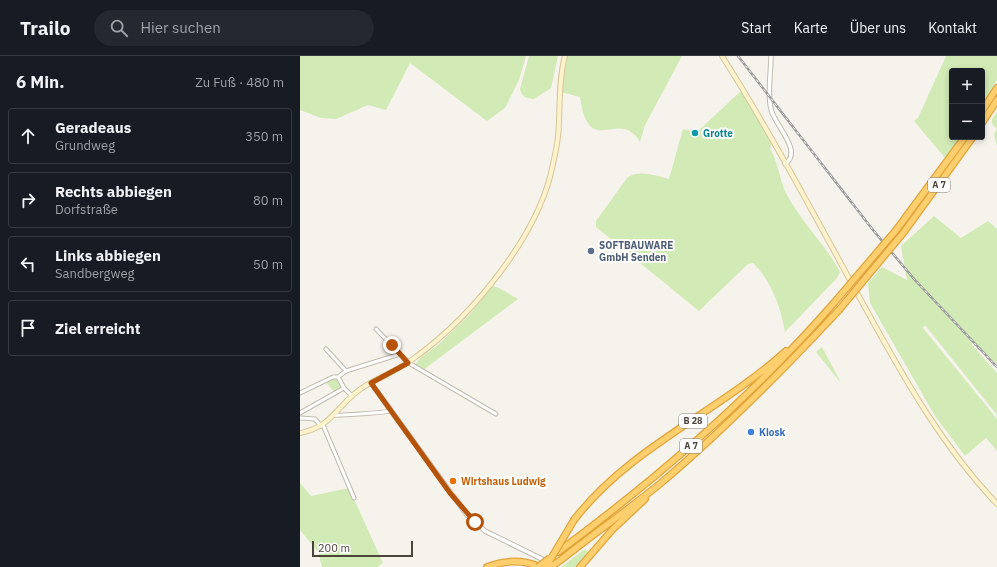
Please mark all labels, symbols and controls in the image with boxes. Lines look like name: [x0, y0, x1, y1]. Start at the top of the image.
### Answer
search box: [94, 10, 374, 46]
text: Trailo: [20, 16, 70, 40]
icon: search: [108, 17, 130, 39]
text: Hier suchen: [140, 18, 221, 37]
text: Start: [741, 19, 772, 37]
text: Karte: [794, 19, 828, 37]
text: Über uns: [850, 19, 906, 37]
text: Kontakt: [928, 19, 977, 37]
map controls: [949, 68, 985, 140]
button: +: [949, 68, 985, 104]
text: 6 Min.: [16, 71, 64, 93]
text: Zu Fuß · 480 m: [195, 74, 284, 91]
button: −: [949, 104, 985, 140]
text: Geradeaus: [55, 118, 131, 137]
icon: ahead: [17, 125, 39, 147]
place label: Grotte: [703, 127, 733, 140]
text: 350 m: [245, 128, 283, 145]
marker: Grotte: [690, 128, 700, 138]
text: Grundweg: [55, 137, 115, 154]
road number: A 7: [928, 178, 950, 192]
text: Rechts abbiegen: [55, 182, 172, 201]
icon: right: [17, 189, 39, 211]
text: 80 m: [253, 192, 283, 209]
text: Dorfstraße: [55, 201, 118, 218]
place label: SOFTBAUWARE GmbH Senden: [599, 239, 673, 264]
text: Links abbiegen: [55, 246, 161, 265]
marker: SOFTBAUWARE GmbH Senden: [586, 246, 596, 256]
icon: left: [17, 253, 39, 275]
text: 50 m: [253, 256, 283, 273]
text: Sandbergweg: [55, 265, 134, 282]
icon: arrive: [17, 317, 39, 339]
text: Ziel erreicht: [55, 319, 141, 338]
route end: [383, 336, 401, 354]
road number: B 28: [679, 414, 707, 428]
place label: Kiosk: [759, 426, 786, 439]
marker: Kiosk: [746, 427, 756, 437]
road number: A 7: [680, 439, 702, 453]
place label: Wirtshaus Ludwig: [461, 475, 546, 488]
marker: Wirtshaus Ludwig: [448, 476, 458, 486]
route start: [466, 513, 484, 531]
scale bar: [312, 539, 413, 558]
text: 200 m: [318, 541, 350, 555]

